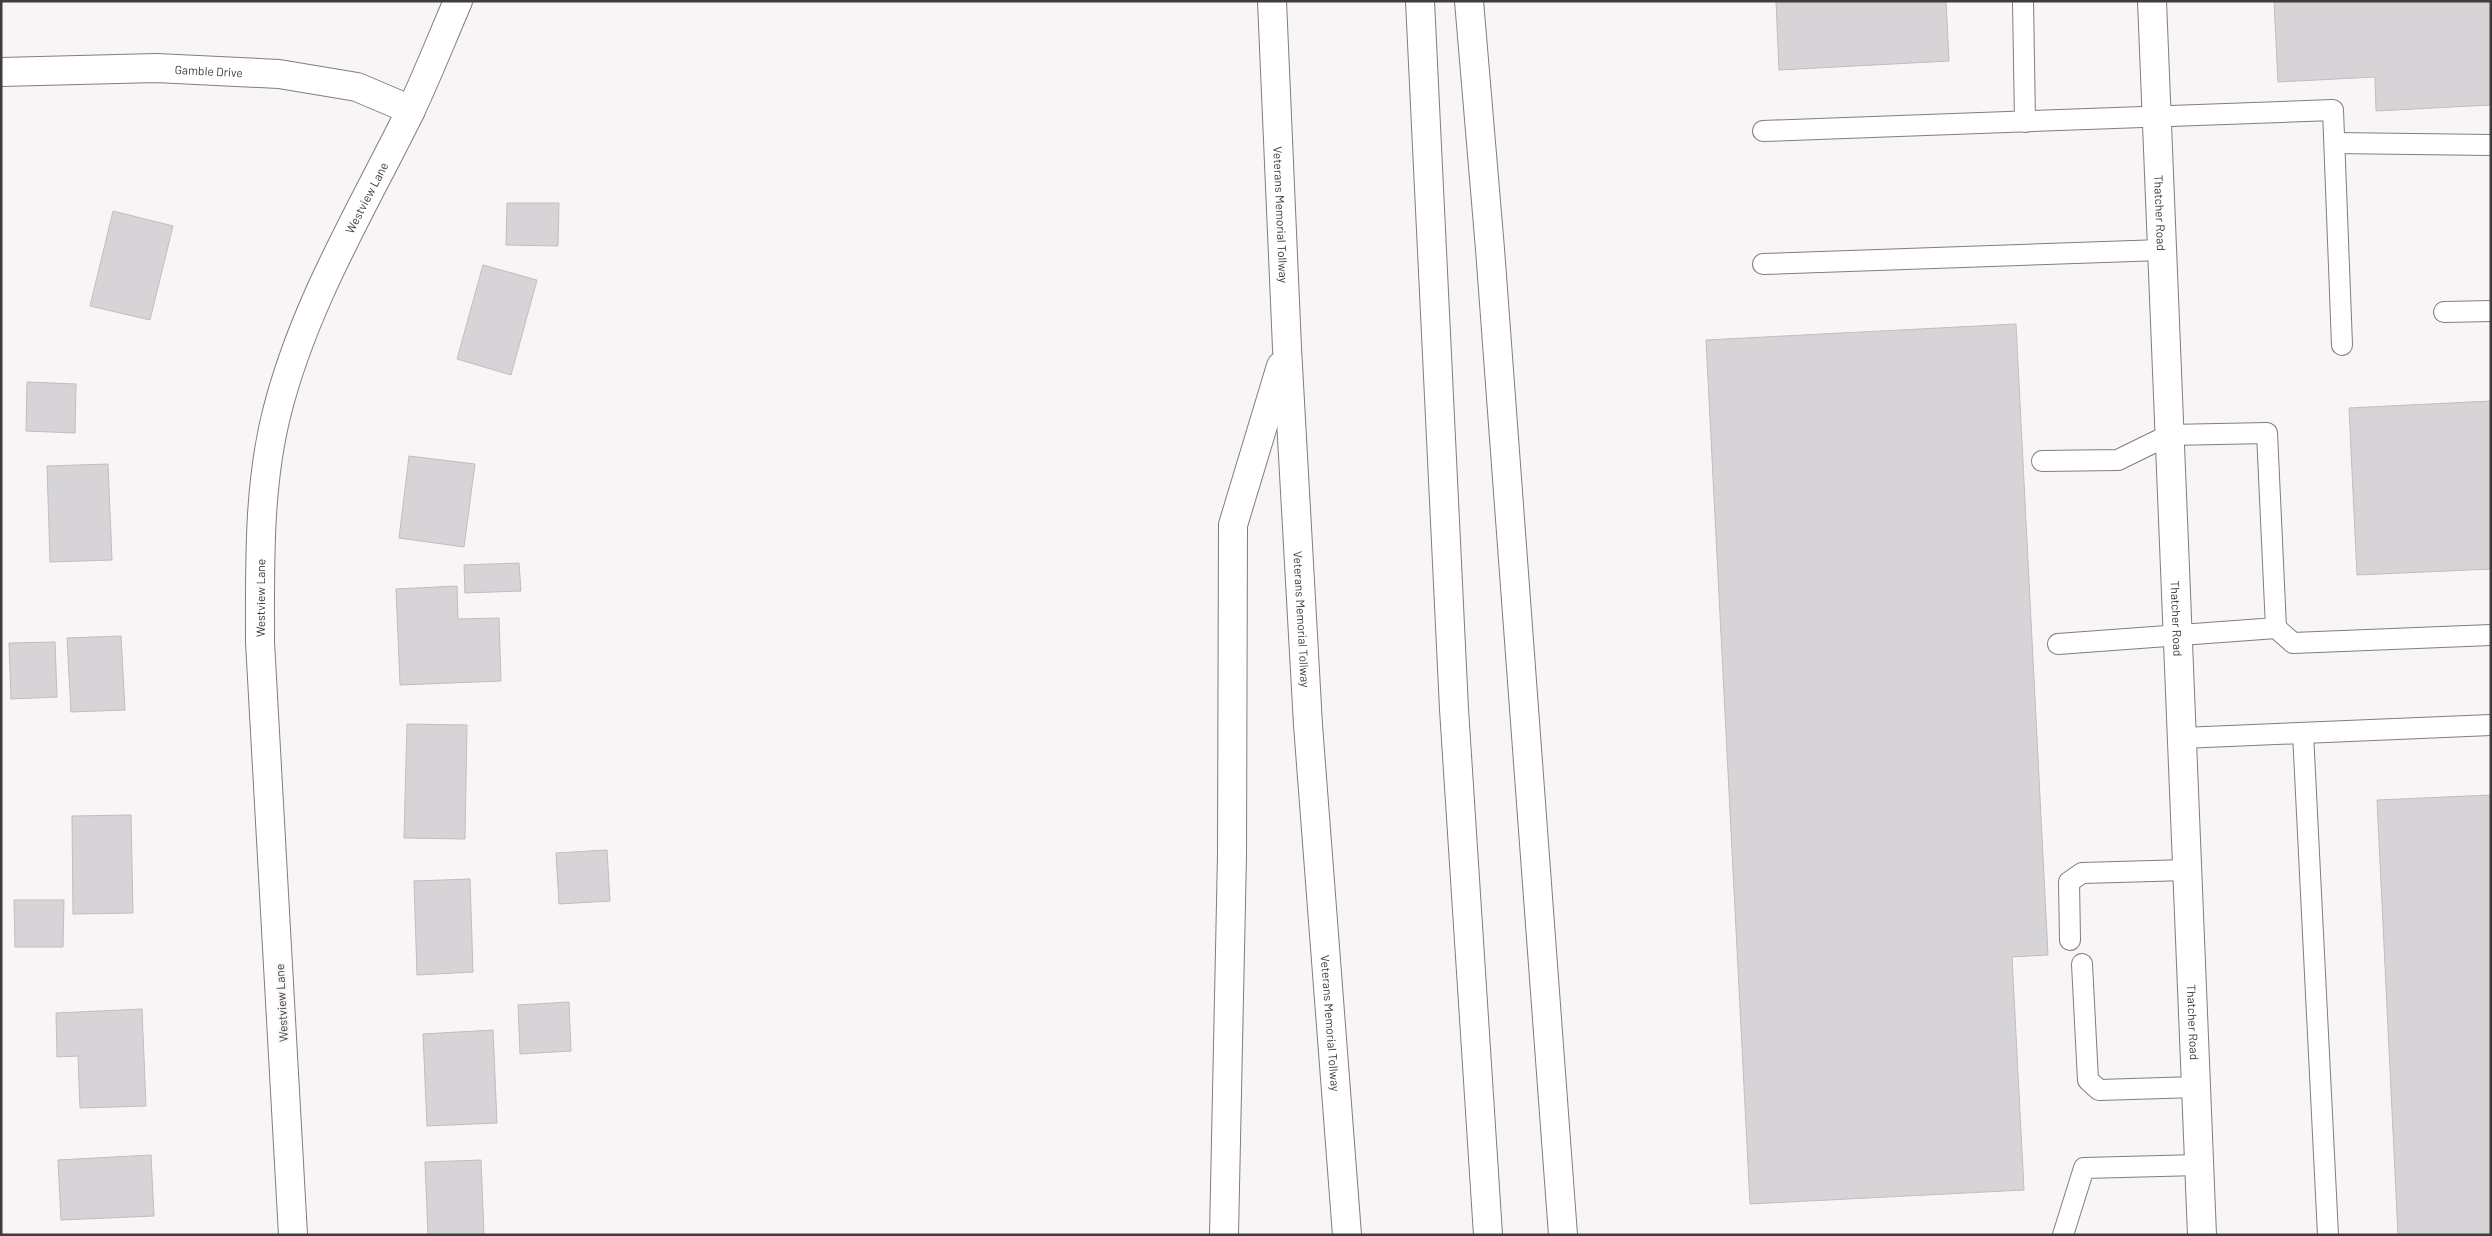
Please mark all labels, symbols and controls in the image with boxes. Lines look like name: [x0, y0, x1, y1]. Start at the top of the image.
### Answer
street label: Gamble Drive: [174, 62, 243, 79]
street label: Veterans Memorial Tollway: [1271, 146, 1291, 284]
street label: Westview Lane: [342, 160, 390, 236]
street label: Thatcher Road: [2152, 175, 2169, 251]
street label: Veterans Memorial Tollway: [1291, 551, 1313, 688]
street label: Westview Lane: [253, 559, 267, 637]
street label: Thatcher Road: [2168, 580, 2186, 657]
street label: Veterans Memorial Tollway: [1319, 954, 1343, 1092]
street label: Westview Lane: [272, 964, 290, 1042]
street label: Thatcher Road: [2185, 984, 2202, 1060]

